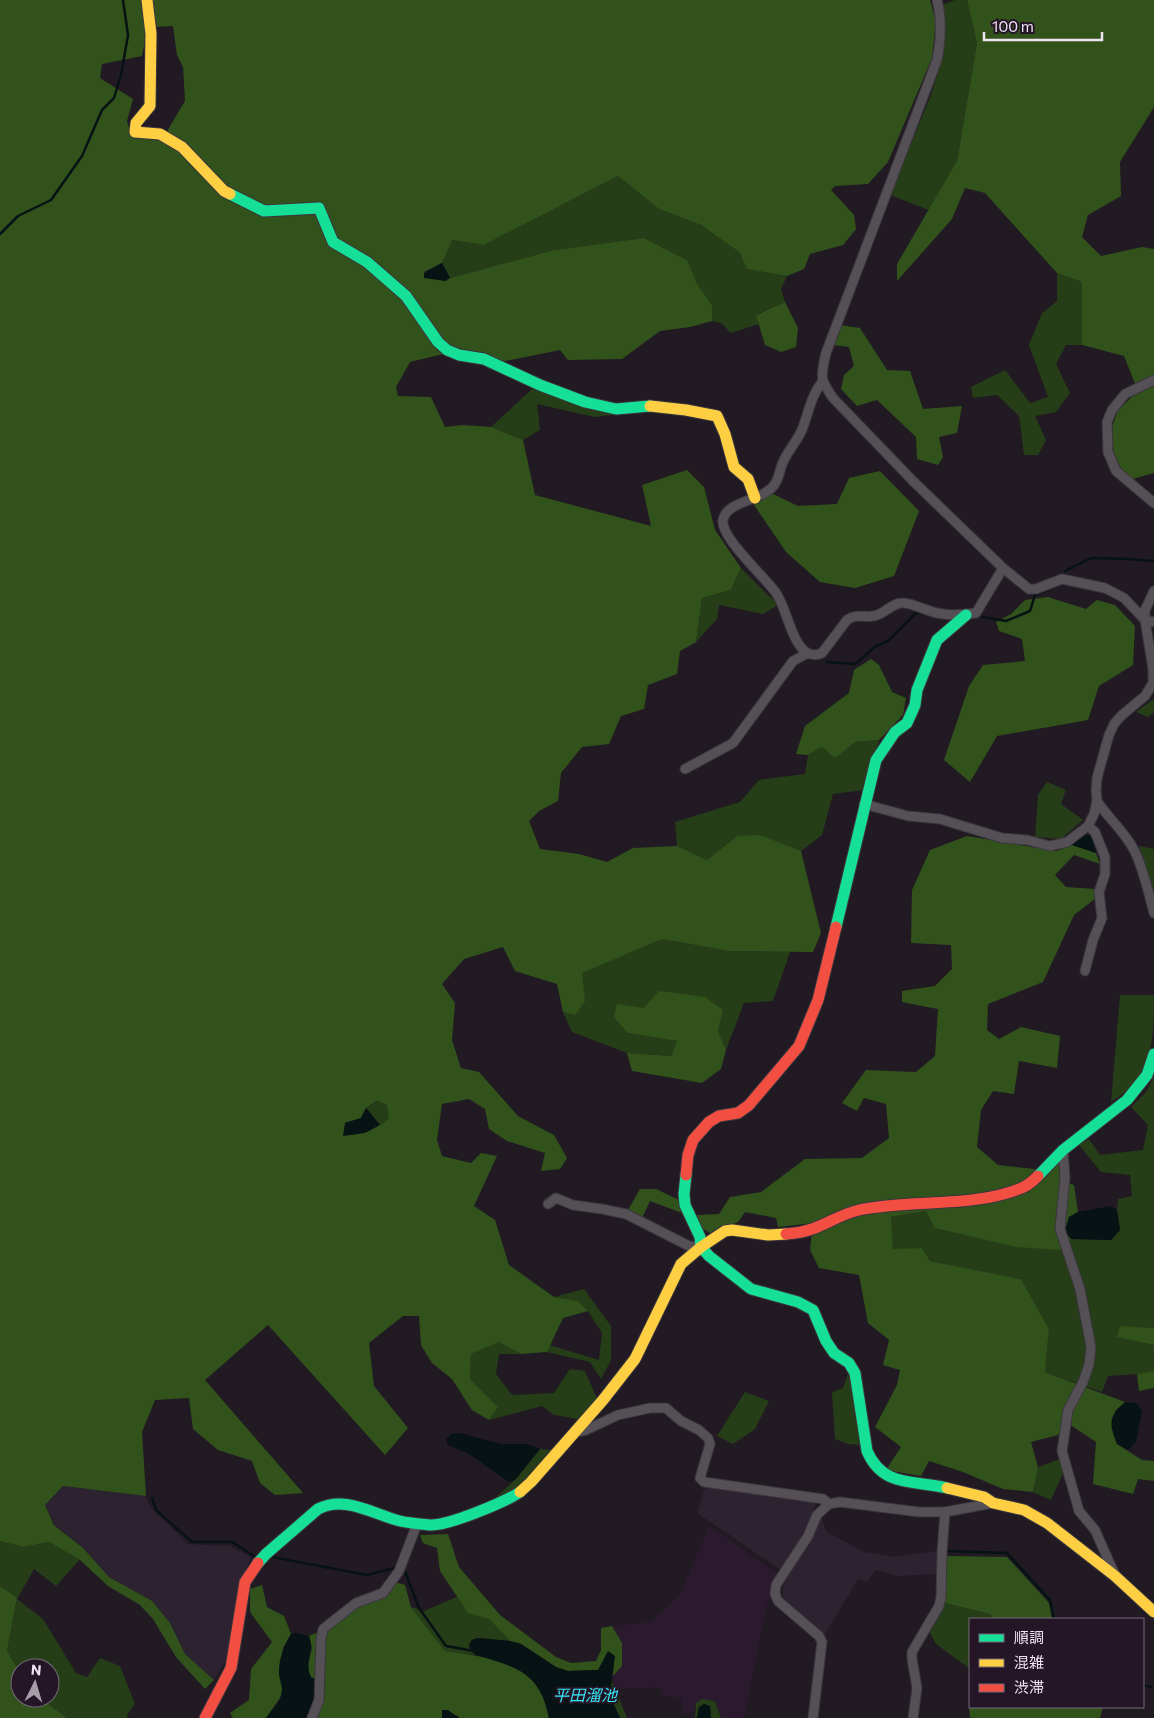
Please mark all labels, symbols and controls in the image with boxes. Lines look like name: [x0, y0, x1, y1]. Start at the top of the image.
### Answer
scale bar: [984, 10, 1102, 42]
text: 100 m: [992, 17, 1034, 35]
legend: [969, 1618, 1144, 1708]
text: 順調: [1014, 1628, 1044, 1646]
text: 混雑: [1014, 1653, 1044, 1671]
north arrow: [10, 1658, 60, 1708]
text: N: [30, 1661, 42, 1678]
text: 渋滞: [1014, 1678, 1044, 1696]
water label: 平田溜池: [553, 1685, 619, 1704]

